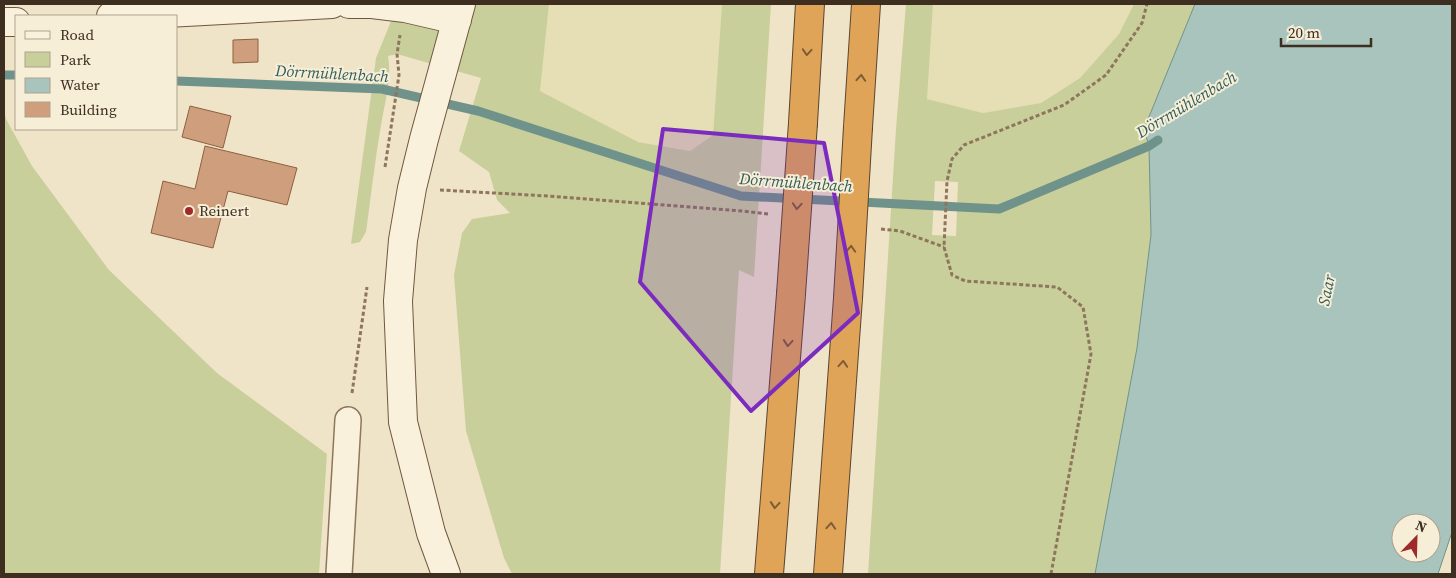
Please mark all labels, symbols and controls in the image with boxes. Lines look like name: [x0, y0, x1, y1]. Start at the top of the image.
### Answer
legend: [15, 15, 178, 130]
scale bar: [1281, 15, 1371, 47]
text: 20 m: [1288, 22, 1320, 43]
text: Road: [60, 24, 94, 45]
text: Park: [60, 49, 92, 70]
one-way arrow: [802, 49, 813, 57]
water label: Dörrmühlenbach: [274, 59, 390, 87]
water label: Dörrmühlenbach: [1131, 65, 1241, 143]
text: Water: [60, 74, 101, 95]
one-way arrow: [856, 74, 867, 82]
text: Building: [60, 99, 117, 120]
water label: Dörrmühlenbach: [738, 167, 854, 197]
place label: Reinert: [199, 200, 249, 221]
one-way arrow: [792, 203, 803, 211]
marker: Reinert: [183, 205, 195, 217]
one-way arrow: [845, 245, 856, 253]
water label: Saar: [1312, 272, 1340, 307]
one-way arrow: [782, 339, 793, 347]
one-way arrow: [837, 359, 848, 367]
one-way arrow: [769, 501, 780, 509]
north arrow: [1391, 513, 1441, 563]
text: N: [1412, 515, 1430, 537]
one-way arrow: [826, 521, 837, 529]

